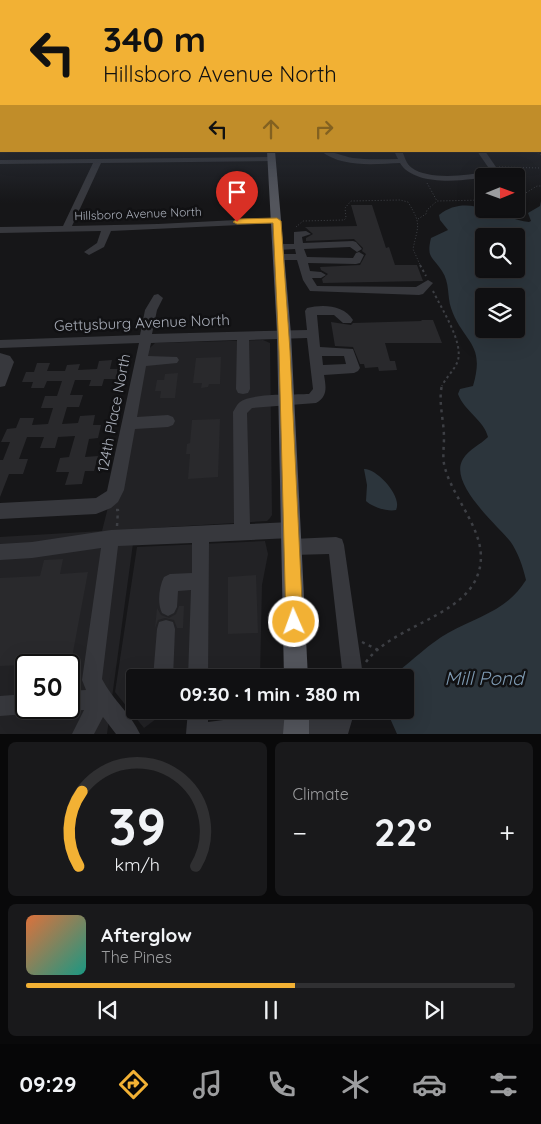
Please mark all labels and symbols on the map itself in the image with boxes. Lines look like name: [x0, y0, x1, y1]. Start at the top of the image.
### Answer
north arrow: [475, 168, 525, 218]
pin: [216, 171, 258, 222]
street label: Hillsboro Avenue North: [74, 204, 202, 223]
street label: Gettysburg Avenue North: [54, 310, 230, 335]
street label: 124th Place North: [93, 352, 134, 474]
position arrow: [267, 595, 319, 647]
speed limit sign: 50: [15, 654, 80, 719]
water label: Mill Pond: [445, 666, 526, 690]

